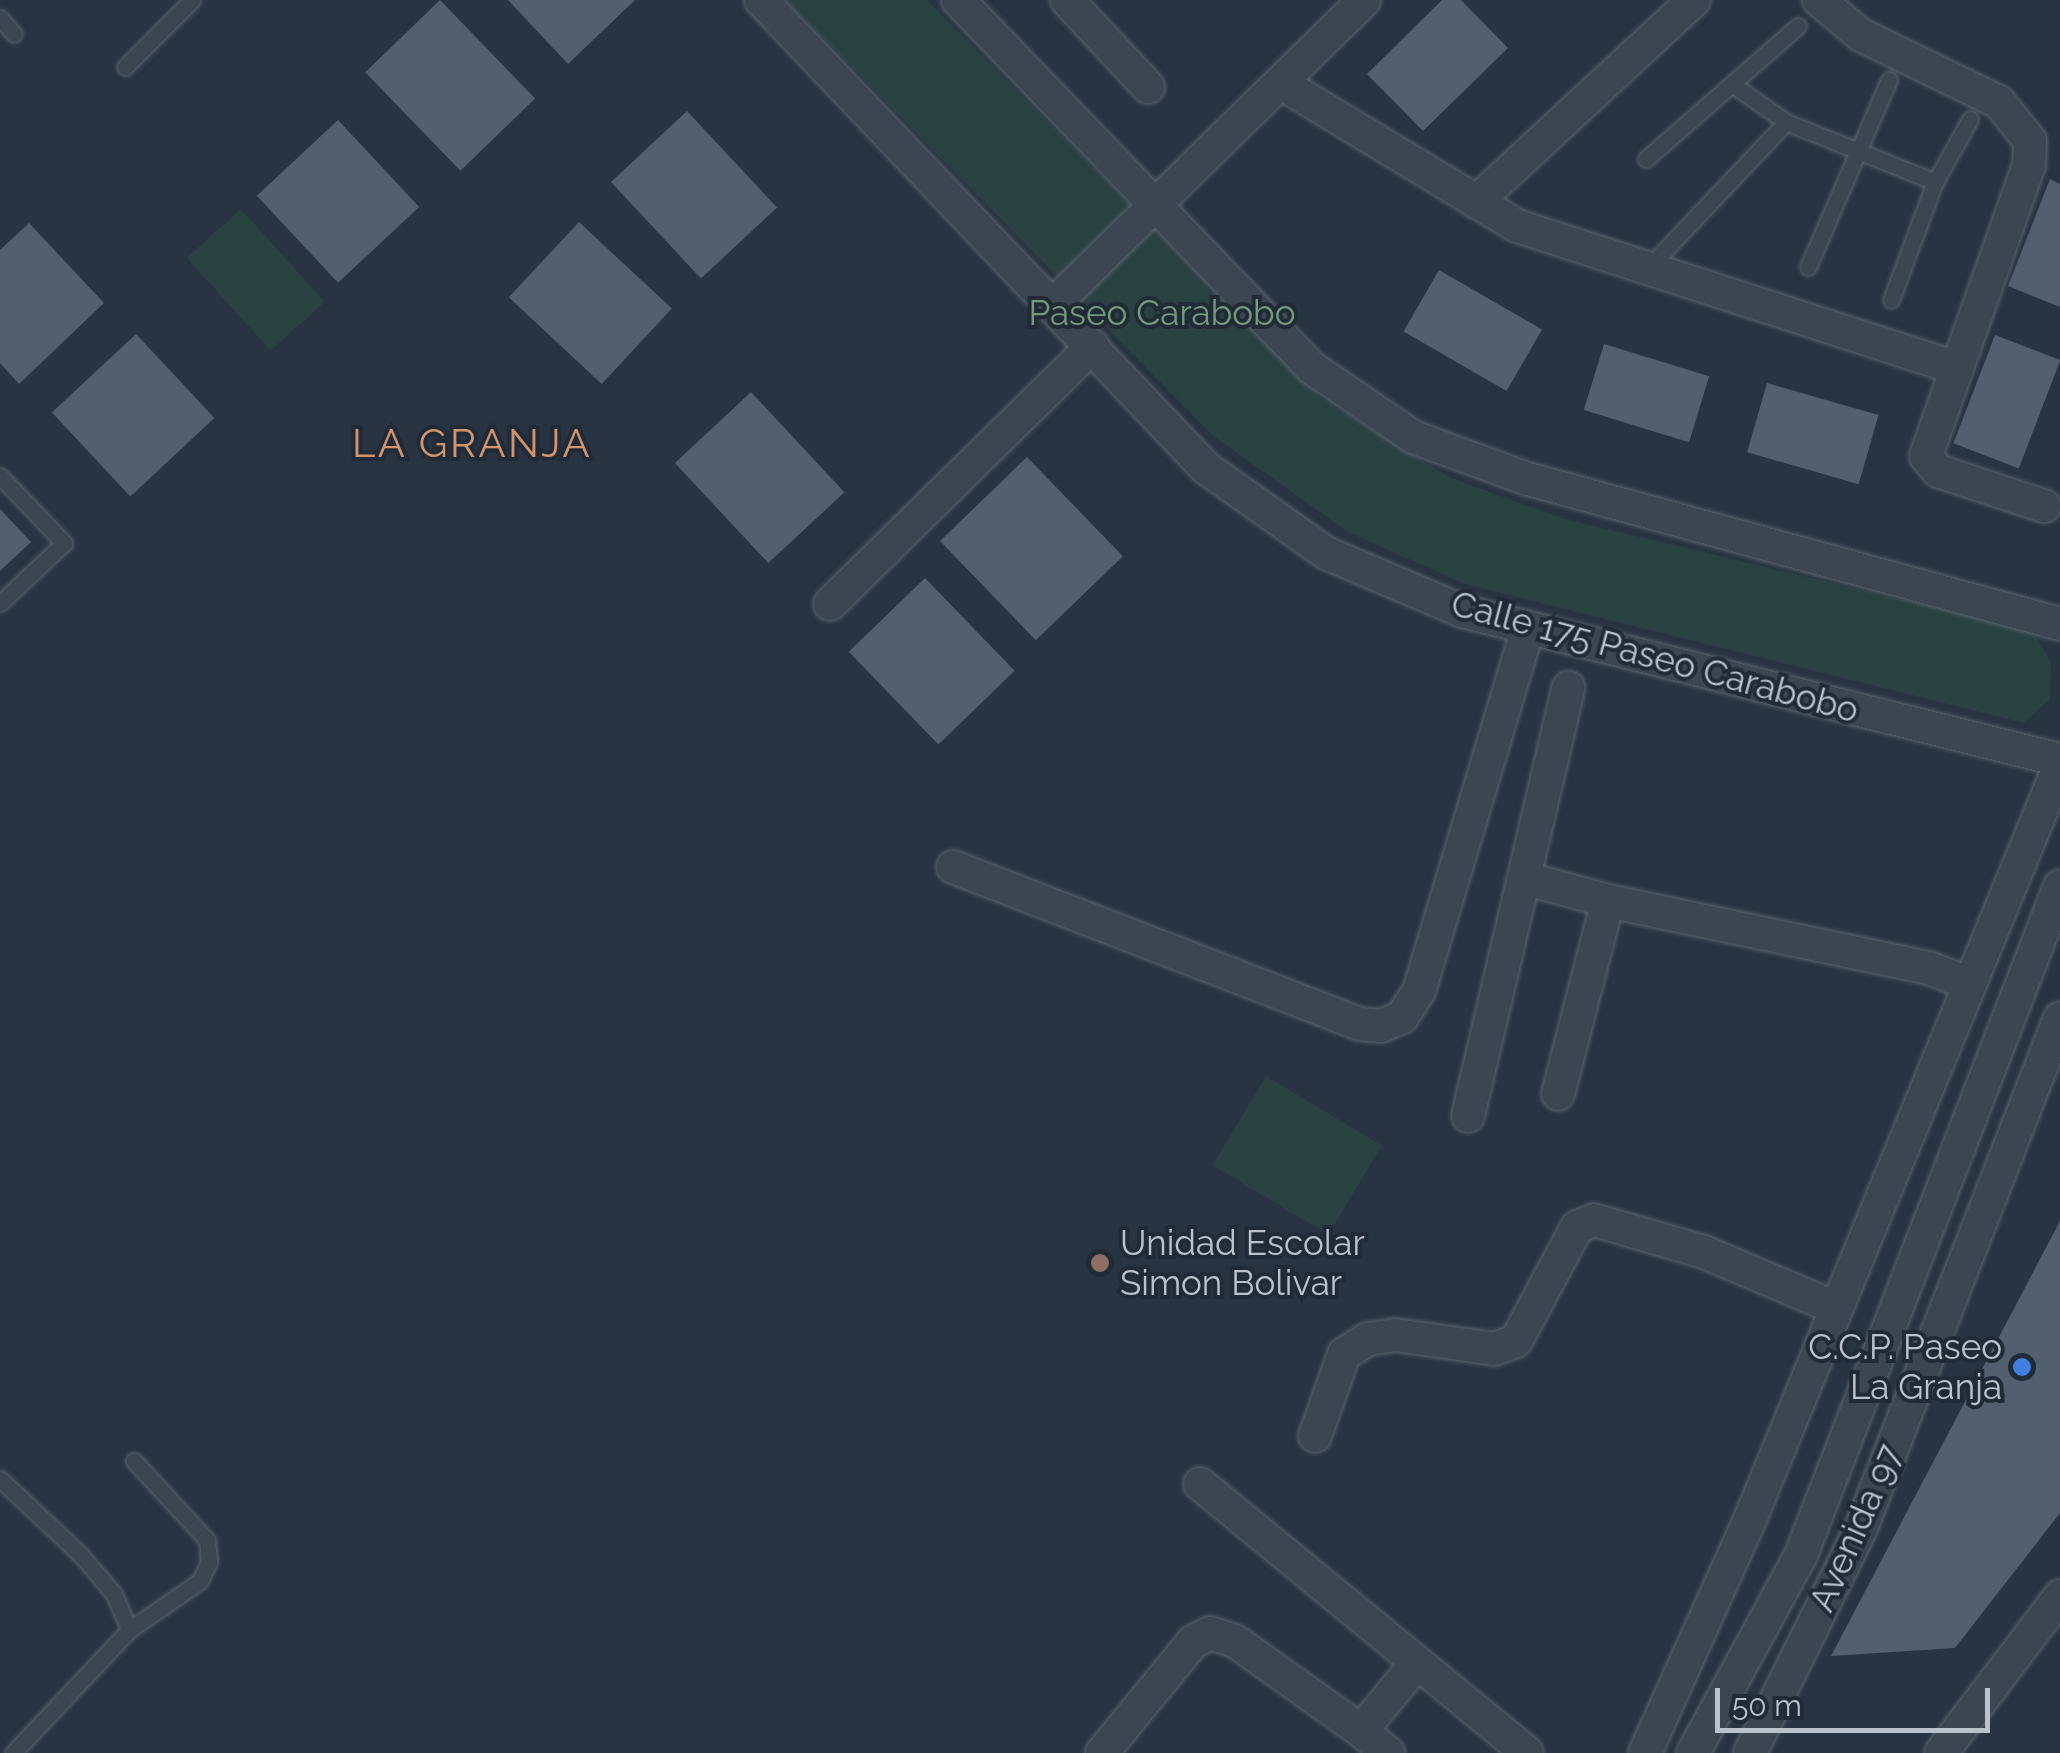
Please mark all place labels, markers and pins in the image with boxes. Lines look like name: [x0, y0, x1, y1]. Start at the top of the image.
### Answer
place label: Unidad Escolar Simon Bolivar: [1120, 1222, 1365, 1304]
marker: Unidad Escolar Simon Bolivar: [1089, 1252, 1111, 1274]
place label: C.C.P. Paseo La Granja: [1808, 1326, 2002, 1408]
marker: C.C.P. Paseo La Granja: [2011, 1356, 2033, 1378]

